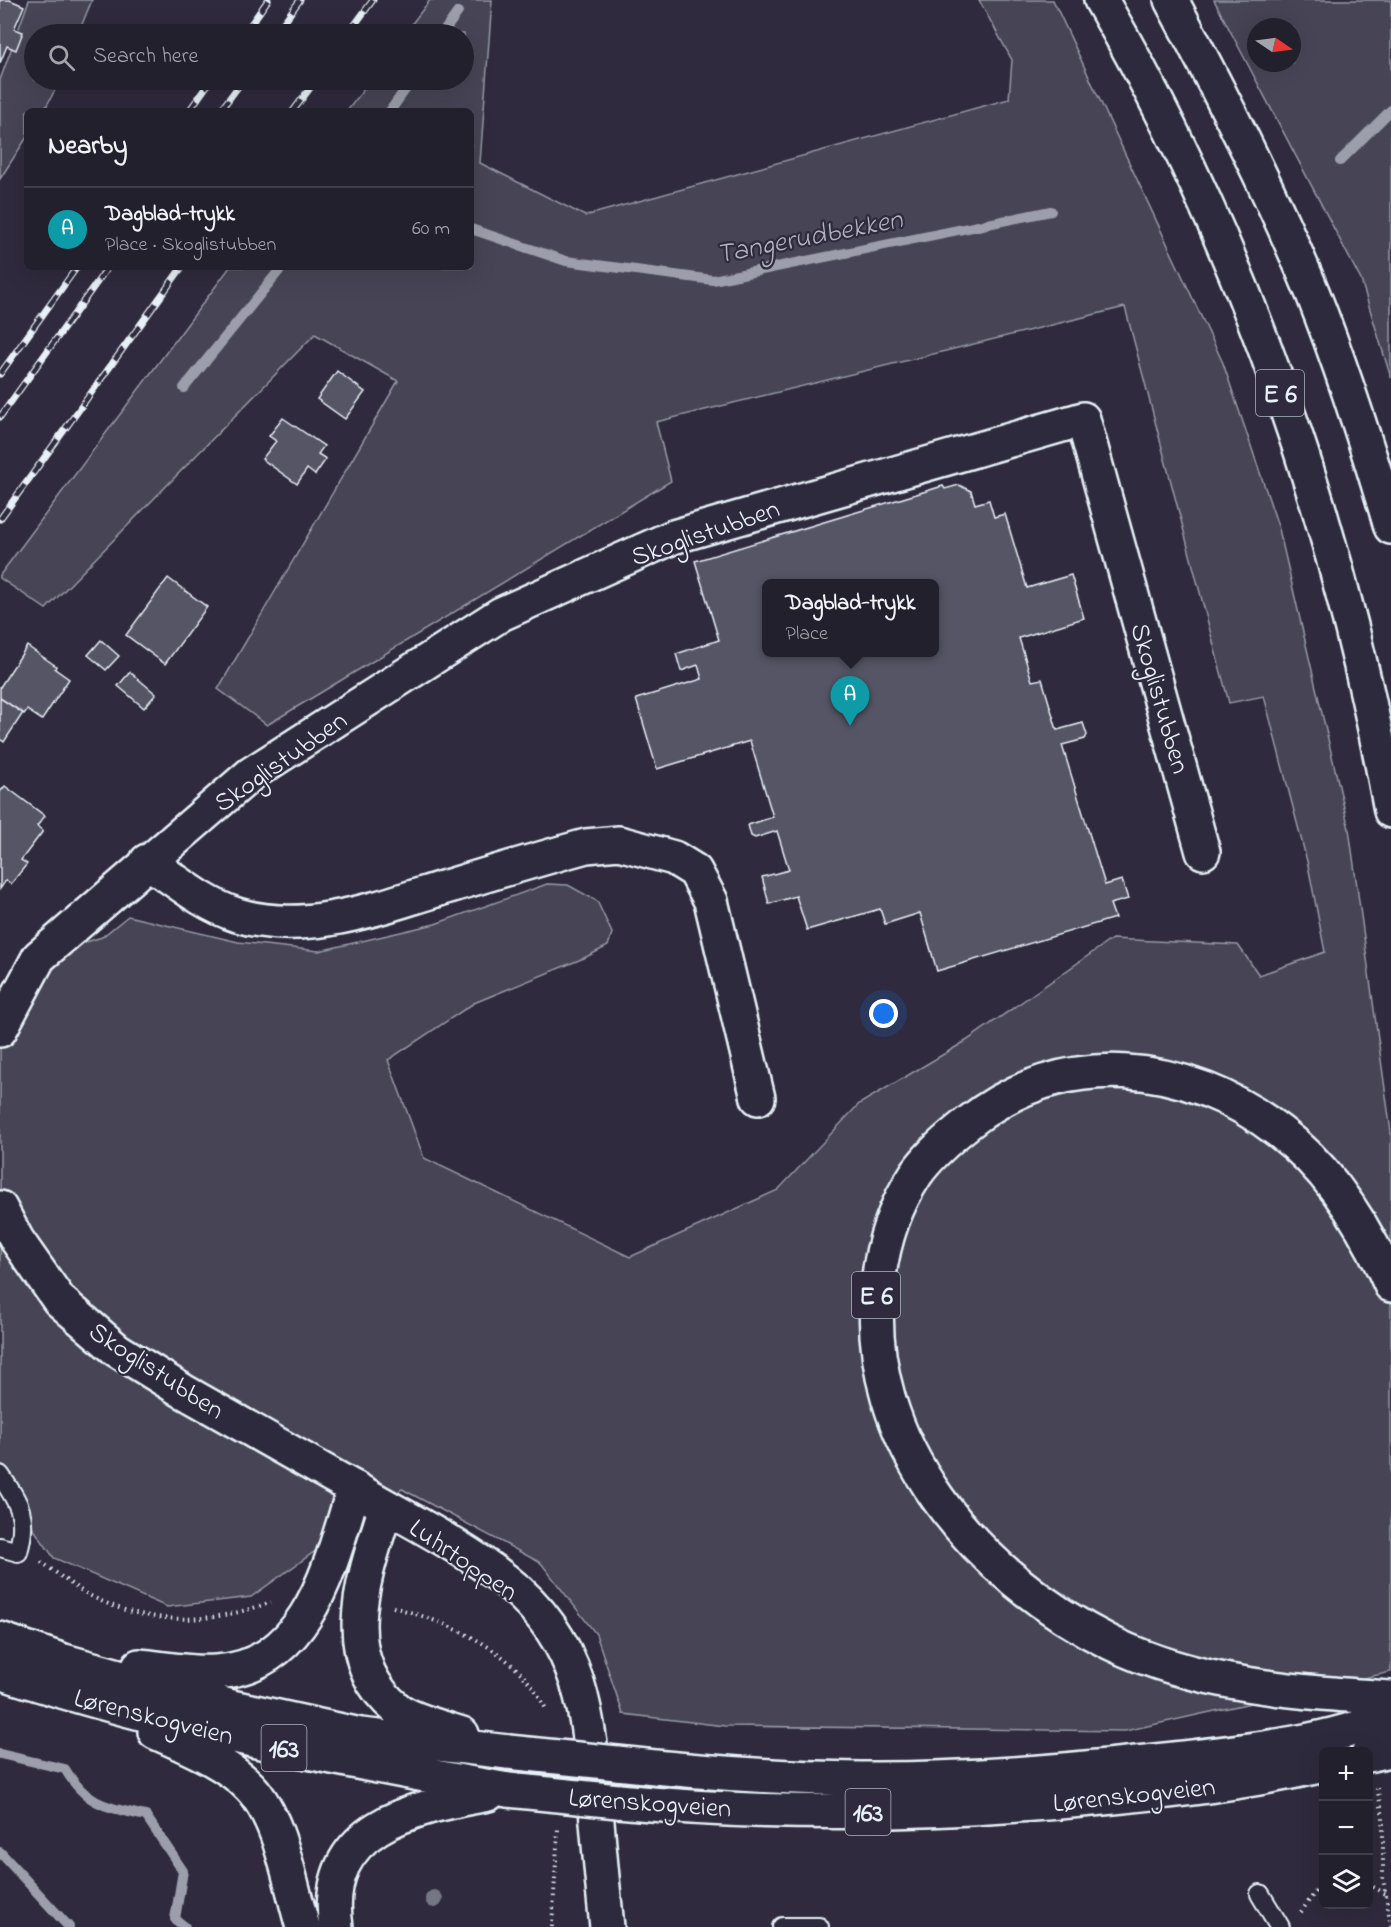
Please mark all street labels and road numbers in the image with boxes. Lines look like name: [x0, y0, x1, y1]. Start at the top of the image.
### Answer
road number: E 6: [1256, 370, 1304, 416]
street label: Skoglistubben: [626, 491, 785, 578]
street label: Skoglistubben: [1118, 619, 1199, 779]
street label: Skoglistubben: [207, 703, 356, 823]
road number: E 6: [852, 1272, 900, 1318]
street label: Skoglistubben: [80, 1314, 231, 1431]
street label: Luhrtoppen: [400, 1510, 525, 1612]
street label: Lørenskogveien: [70, 1680, 237, 1757]
road number: 163: [262, 1725, 306, 1771]
street label: Lørenskogveien: [1051, 1769, 1217, 1824]
street label: Lørenskogveien: [567, 1779, 733, 1830]
road number: 163: [846, 1789, 890, 1835]

